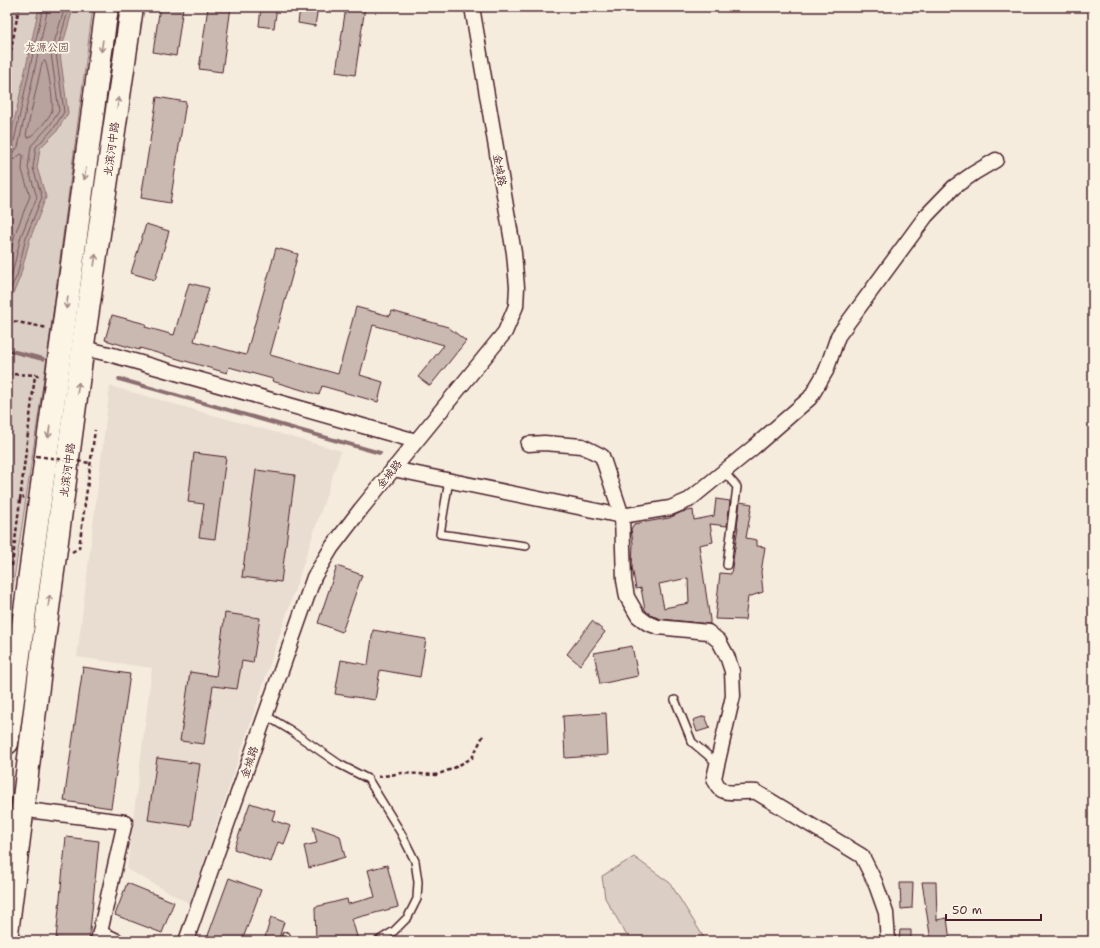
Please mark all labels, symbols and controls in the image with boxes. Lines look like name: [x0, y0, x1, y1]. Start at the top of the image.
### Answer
one-way arrow: [98, 39, 106, 52]
park label: 龙源公园: [25, 40, 69, 55]
one-way arrow: [114, 97, 122, 110]
street label: 北滨河中路: [100, 121, 123, 177]
street label: 金城路: [489, 153, 510, 188]
one-way arrow: [81, 168, 89, 181]
one-way arrow: [91, 254, 99, 267]
one-way arrow: [63, 296, 71, 309]
one-way arrow: [74, 382, 81, 395]
one-way arrow: [46, 425, 53, 438]
street label: 北滨河中路: [56, 442, 79, 498]
street label: 金城路: [373, 457, 406, 492]
one-way arrow: [45, 594, 53, 607]
street label: 金城路: [237, 744, 262, 780]
scale bar: [946, 896, 1041, 922]
text: 50 m: [952, 902, 982, 918]

